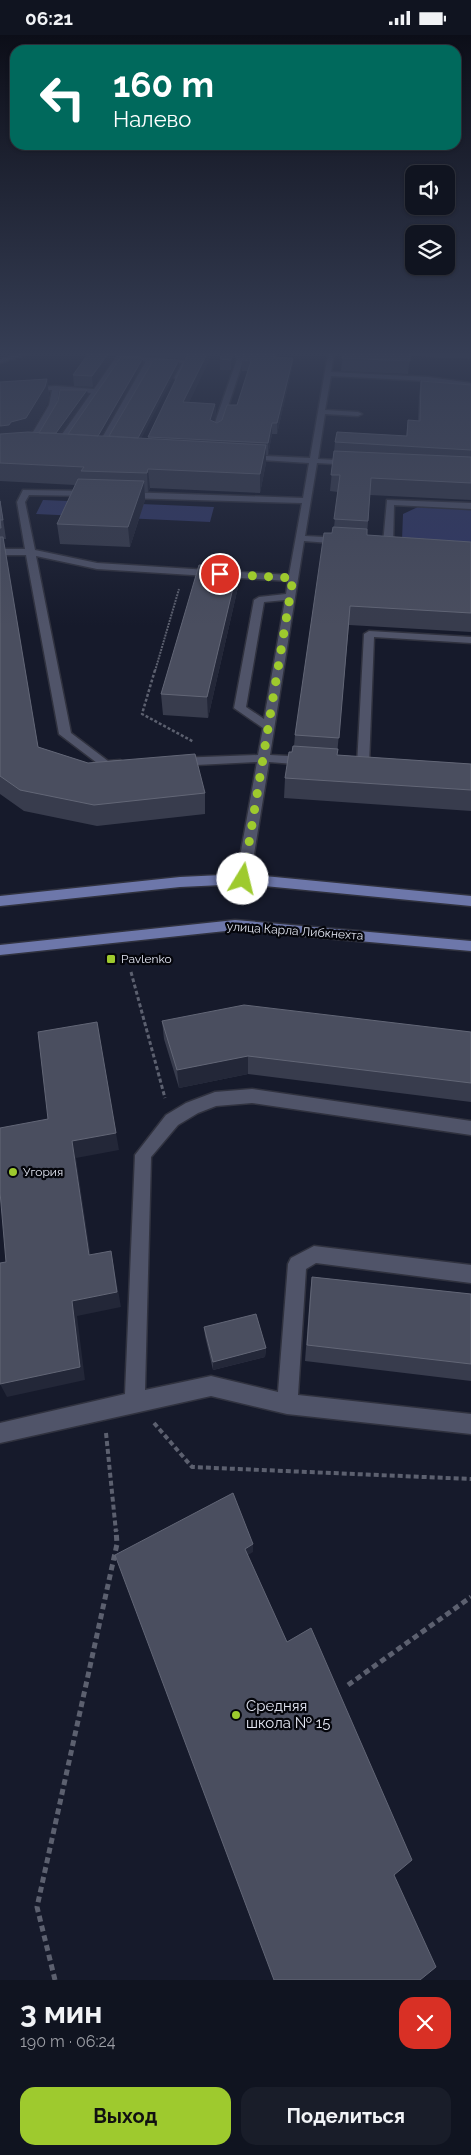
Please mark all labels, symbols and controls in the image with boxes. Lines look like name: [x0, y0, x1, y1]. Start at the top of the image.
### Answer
text: 06:21: [25, 7, 73, 29]
text: 160 m: [113, 64, 214, 105]
icon: left: [30, 65, 95, 130]
text: Налево: [113, 106, 191, 132]
map controls: [405, 165, 455, 275]
button: sound: [405, 165, 455, 215]
button: layers: [405, 225, 455, 275]
pin: [199, 553, 241, 595]
icon: arrive: [206, 560, 234, 588]
position arrow: [216, 852, 268, 904]
street label: улица Карла Либкнехта: [226, 919, 364, 943]
place label: Pavlenko: [121, 952, 172, 966]
marker: Pavlenko: [105, 953, 117, 965]
place label: Угория: [23, 1165, 63, 1179]
marker: Угория: [7, 1166, 19, 1178]
place label: Средняя школа № 15: [246, 1697, 330, 1732]
marker: Средняя школа № 15: [230, 1709, 242, 1721]
text: 3 мин: [20, 1995, 102, 2030]
button: close: [399, 1997, 451, 2049]
text: 190 m · 06:24: [20, 2032, 116, 2051]
button: Выход: [20, 2087, 231, 2145]
button: Поделиться: [241, 2087, 451, 2145]

